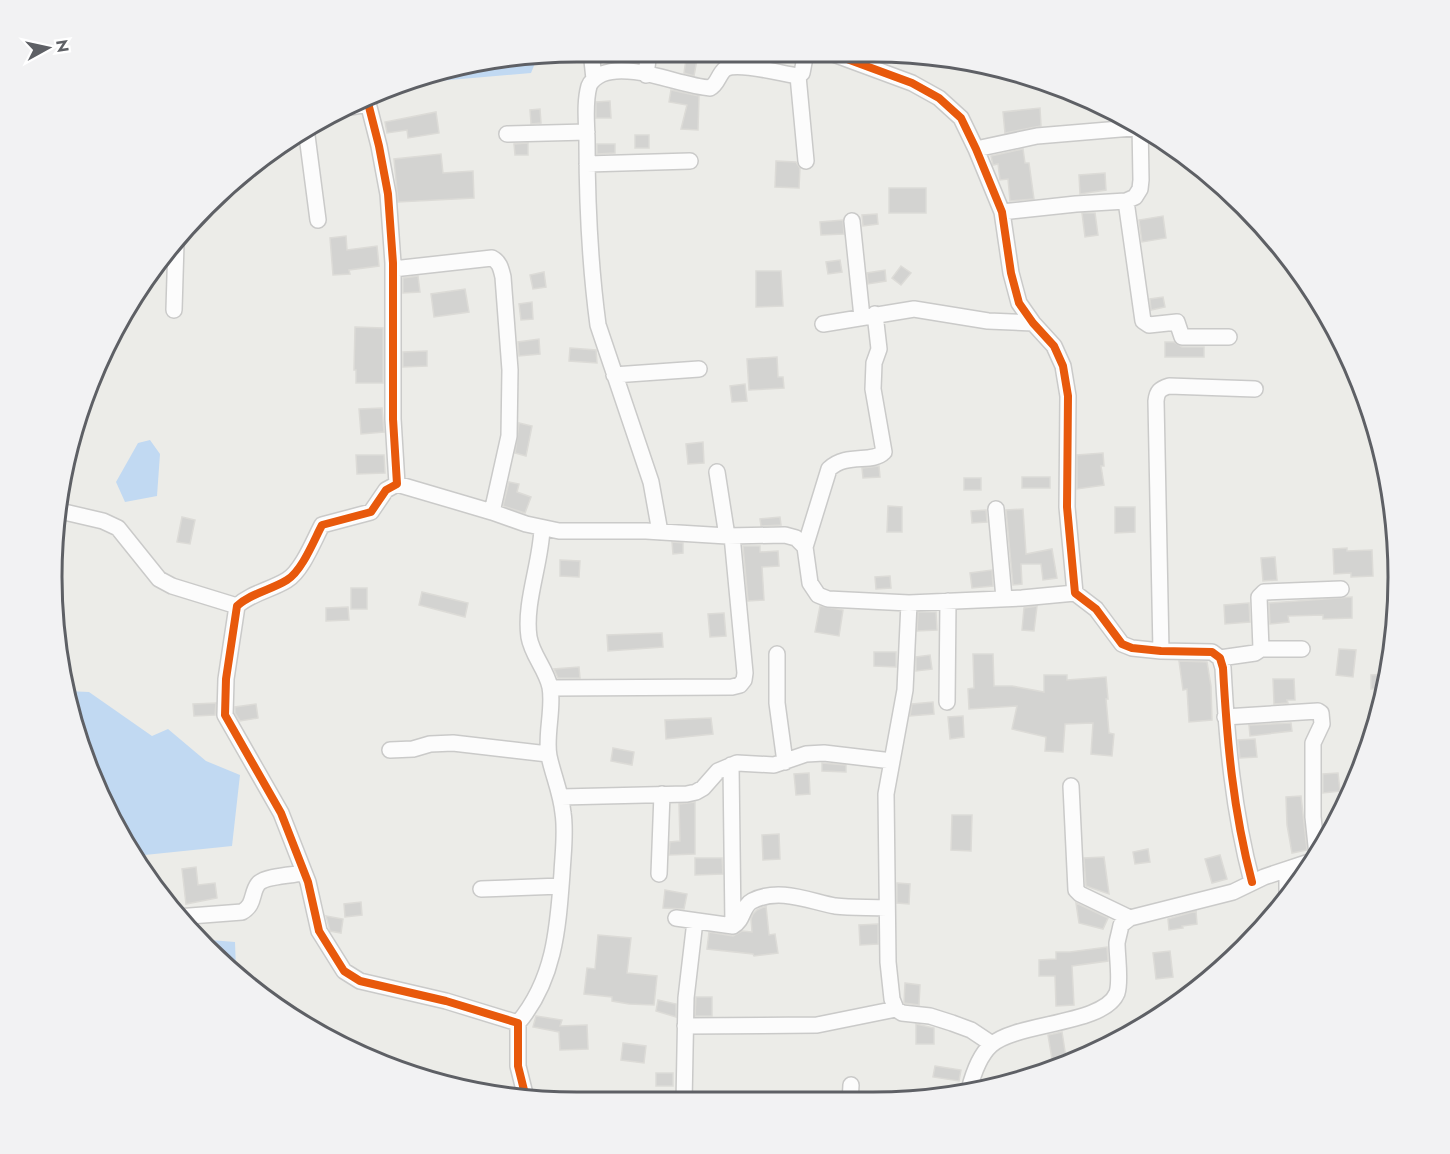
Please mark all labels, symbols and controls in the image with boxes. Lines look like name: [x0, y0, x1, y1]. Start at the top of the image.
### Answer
north arrow: [18, 18, 78, 78]
text: N: [50, 38, 75, 54]

